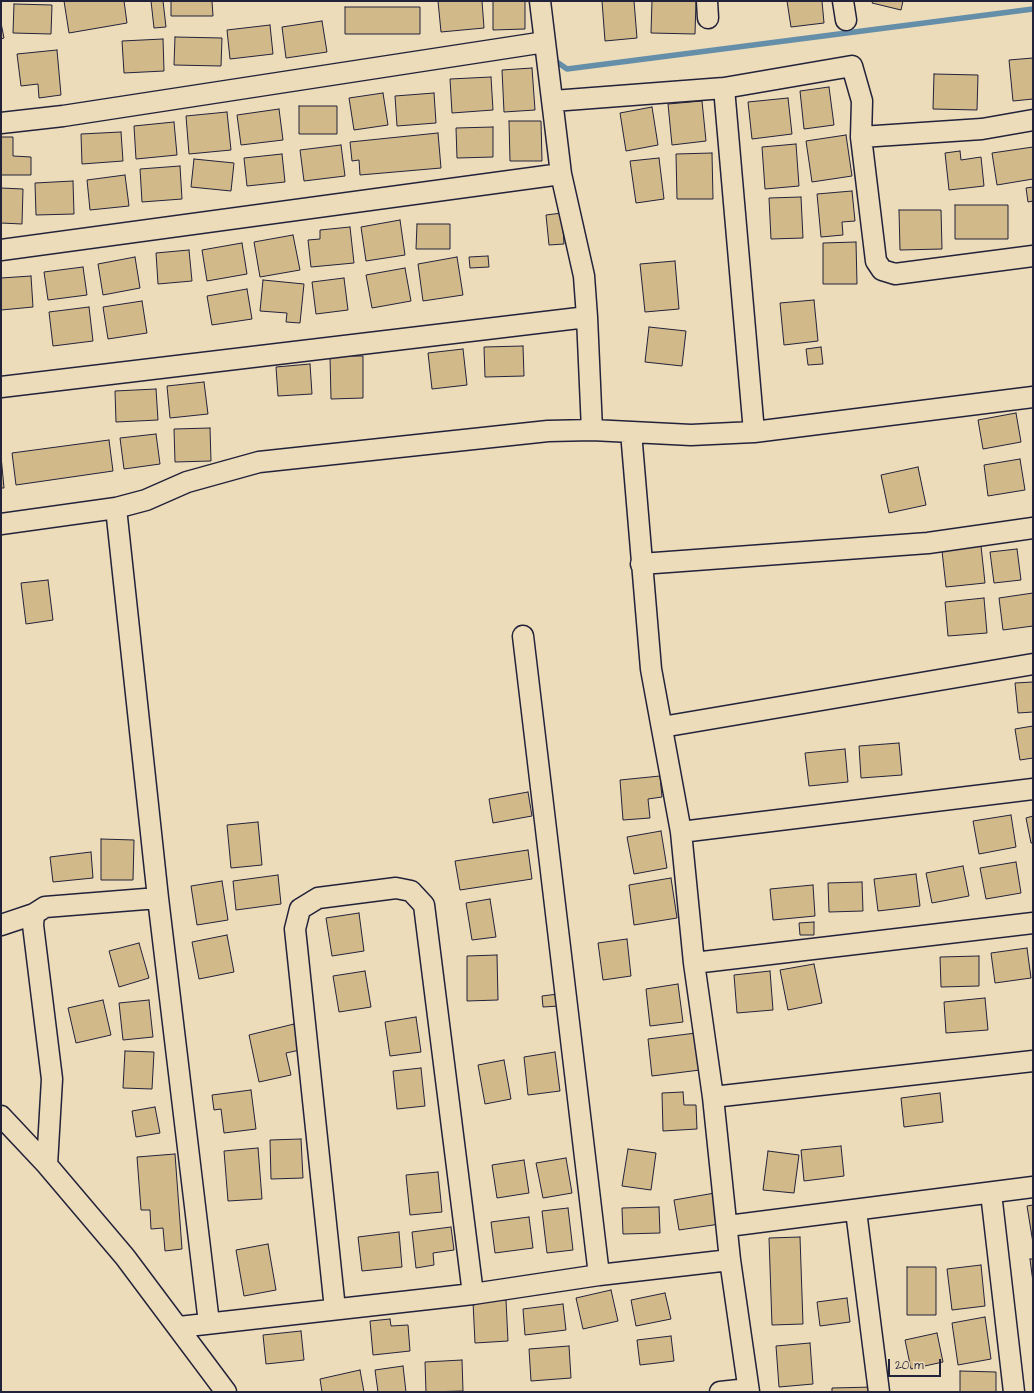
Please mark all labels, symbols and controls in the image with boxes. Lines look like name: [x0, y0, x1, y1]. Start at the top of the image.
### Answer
scale bar: [890, 1351, 943, 1377]
text: 20 m: [895, 1357, 924, 1374]

